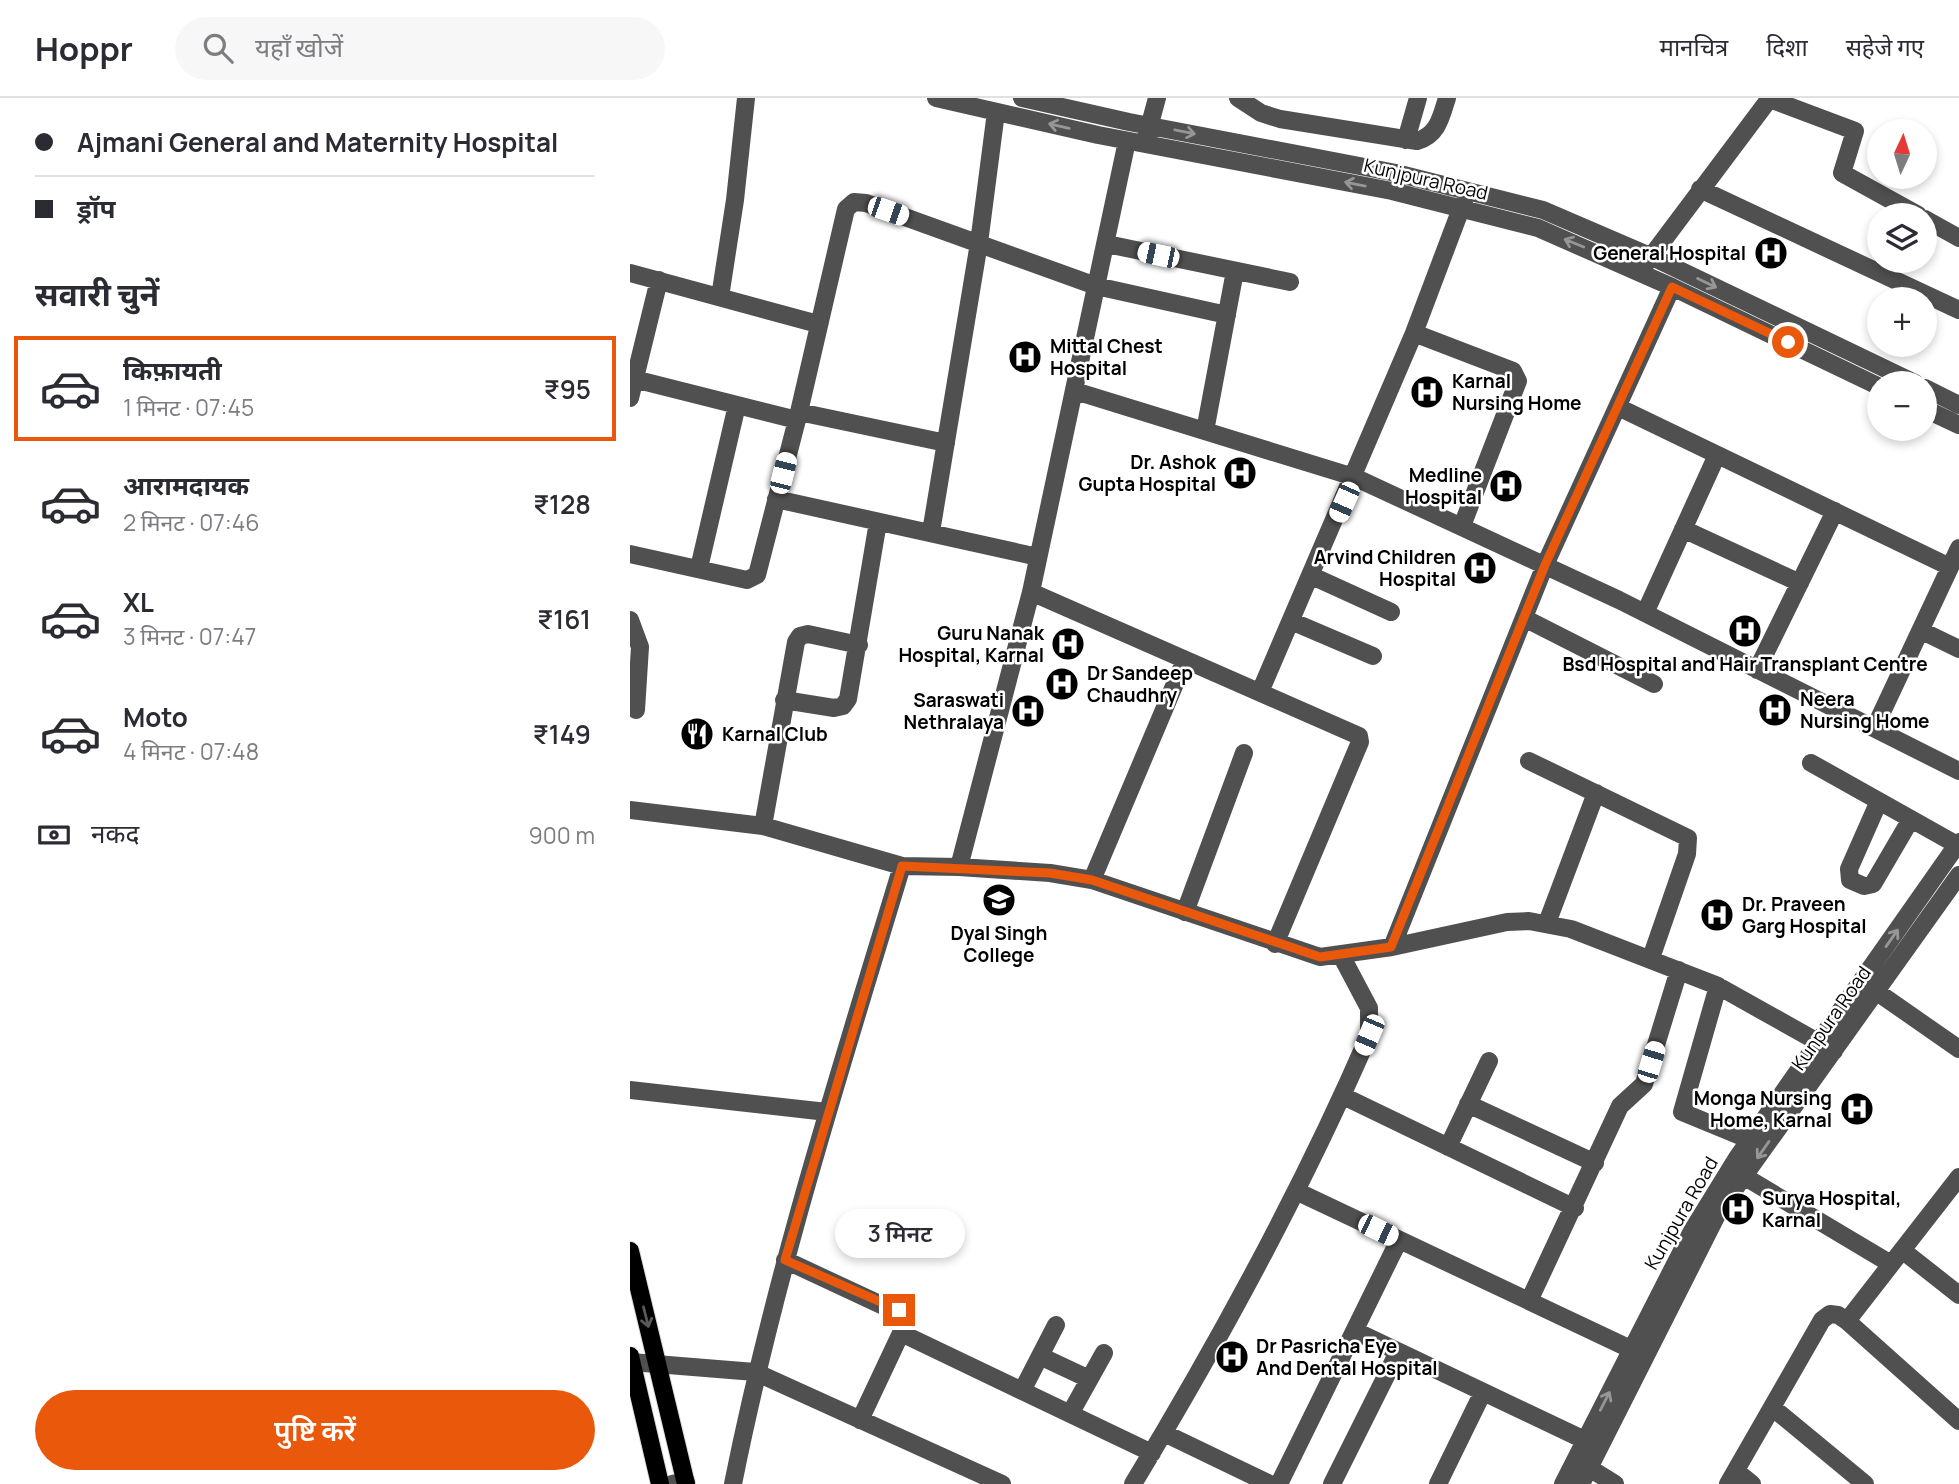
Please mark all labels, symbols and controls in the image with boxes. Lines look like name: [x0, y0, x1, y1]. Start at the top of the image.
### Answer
search box: [175, 17, 665, 80]
text: Hoppr: [35, 26, 133, 71]
icon: search: [199, 29, 237, 67]
text: यहाँ खोजें: [255, 29, 343, 65]
text: मानचित्र: [1660, 30, 1728, 63]
text: दिशा: [1766, 30, 1808, 63]
text: सहेजे गए: [1846, 30, 1924, 63]
one-way arrow: [1048, 119, 1071, 132]
north arrow: [1867, 119, 1937, 189]
map controls: [1867, 119, 1937, 441]
text: Ajmani General and Maternity Hospital: [77, 124, 558, 160]
one-way arrow: [1173, 125, 1196, 139]
street label: Kunjpura Road: [1362, 152, 1490, 206]
one-way arrow: [1344, 176, 1367, 190]
text: ड्रॉप: [77, 190, 115, 226]
car: [865, 194, 912, 228]
button: layers: [1867, 203, 1937, 273]
hospital icon: General Hospital: [1752, 234, 1790, 272]
one-way arrow: [1564, 235, 1585, 248]
car: [1136, 240, 1181, 270]
place label: General Hospital: [1593, 240, 1746, 266]
text: सवारी चुनें: [35, 272, 159, 316]
one-way arrow: [1696, 276, 1717, 290]
button: +: [1867, 287, 1937, 357]
route start: [1772, 326, 1804, 358]
place label: Mittal Chest Hospital: [1050, 333, 1163, 381]
hospital icon: Mittal Chest Hospital: [1006, 338, 1044, 376]
text: किफ़ायती: [123, 352, 222, 388]
icon: car: [39, 357, 102, 420]
place label: Karnal Nursing Home: [1452, 368, 1582, 416]
text: ₹95: [544, 371, 591, 407]
button: −: [1867, 371, 1937, 441]
hospital icon: Karnal Nursing Home: [1408, 373, 1446, 411]
text: 1 मिनट · 07:45: [123, 391, 254, 423]
place label: Dr. Ashok Gupta Hospital: [1078, 449, 1217, 497]
car: [768, 450, 799, 496]
hospital icon: Dr. Ashok Gupta Hospital: [1221, 454, 1259, 492]
place label: Medline Hospital: [1405, 462, 1482, 510]
text: आरामदायक: [123, 467, 249, 503]
hospital icon: Medline Hospital: [1487, 467, 1525, 505]
icon: car: [39, 472, 102, 535]
car: [1326, 479, 1363, 525]
text: ₹128: [533, 486, 591, 522]
text: 2 मिनट · 07:46: [123, 506, 259, 538]
place label: Arvind Children Hospital: [1314, 544, 1456, 592]
hospital icon: Arvind Children Hospital: [1461, 549, 1499, 587]
text: XL: [123, 584, 154, 620]
icon: car: [39, 587, 102, 650]
text: ₹161: [537, 601, 591, 637]
hospital icon: Bsd Hospital and Hair Transplant Centre: [1726, 612, 1764, 650]
text: 3 मिनट · 07:47: [123, 620, 256, 652]
place label: Guru Nanak Hospital, Karnal: [898, 620, 1045, 668]
hospital icon: Guru Nanak Hospital, Karnal: [1049, 625, 1087, 663]
place label: Bsd Hospital and Hair Transplant Centre: [1562, 651, 1928, 677]
place label: Dr Sandeep Chaudhry: [1087, 660, 1193, 708]
hospital icon: Dr Sandeep Chaudhry: [1043, 665, 1081, 703]
place label: Neera Nursing Home: [1800, 686, 1930, 734]
place label: Saraswati Nethralaya: [904, 687, 1004, 735]
hospital icon: Neera Nursing Home: [1756, 691, 1794, 729]
hospital icon: Saraswati Nethralaya: [1009, 692, 1047, 730]
text: Moto: [123, 699, 188, 735]
icon: car: [39, 702, 102, 765]
restaurant icon: Karnal Club: [678, 715, 716, 753]
text: ₹149: [533, 716, 591, 752]
place label: Karnal Club: [722, 721, 828, 747]
text: 4 मिनट · 07:48: [123, 735, 259, 767]
text: नकद: [91, 815, 139, 851]
icon: cash: [35, 816, 73, 854]
text: 900 m: [529, 819, 595, 851]
school or university icon: Dyal Singh College: [980, 881, 1018, 919]
place label: Dr. Praveen Garg Hospital: [1742, 891, 1867, 939]
hospital icon: Dr. Praveen Garg Hospital: [1698, 896, 1736, 934]
place label: Dyal Singh College: [951, 920, 1047, 968]
one-way arrow: [1885, 929, 1899, 948]
street label: Kunpura Road: [1785, 961, 1877, 1075]
car: [1352, 1012, 1387, 1058]
car: [1635, 1039, 1668, 1085]
place label: Monga Nursing Home, Karnal: [1694, 1085, 1832, 1133]
hospital icon: Monga Nursing Home, Karnal: [1838, 1090, 1876, 1128]
one-way arrow: [1756, 1140, 1770, 1159]
street label: Kunjpura Road: [1638, 1152, 1724, 1274]
place label: Surya Hospital, Karnal: [1762, 1185, 1901, 1233]
hospital icon: Surya Hospital, Karnal: [1719, 1190, 1757, 1228]
callout: 3 मिनट: [834, 1208, 964, 1258]
car: [1355, 1211, 1402, 1249]
text: 3 मिनट: [868, 1217, 932, 1249]
route end: [883, 1294, 915, 1326]
one-way arrow: [640, 1305, 653, 1328]
place label: Dr Pasricha Eye And Dental Hospital: [1256, 1333, 1438, 1381]
hospital icon: Dr Pasricha Eye And Dental Hospital: [1213, 1338, 1251, 1376]
button: पुष्टि करें: [35, 1390, 595, 1470]
one-way arrow: [1598, 1391, 1612, 1412]

